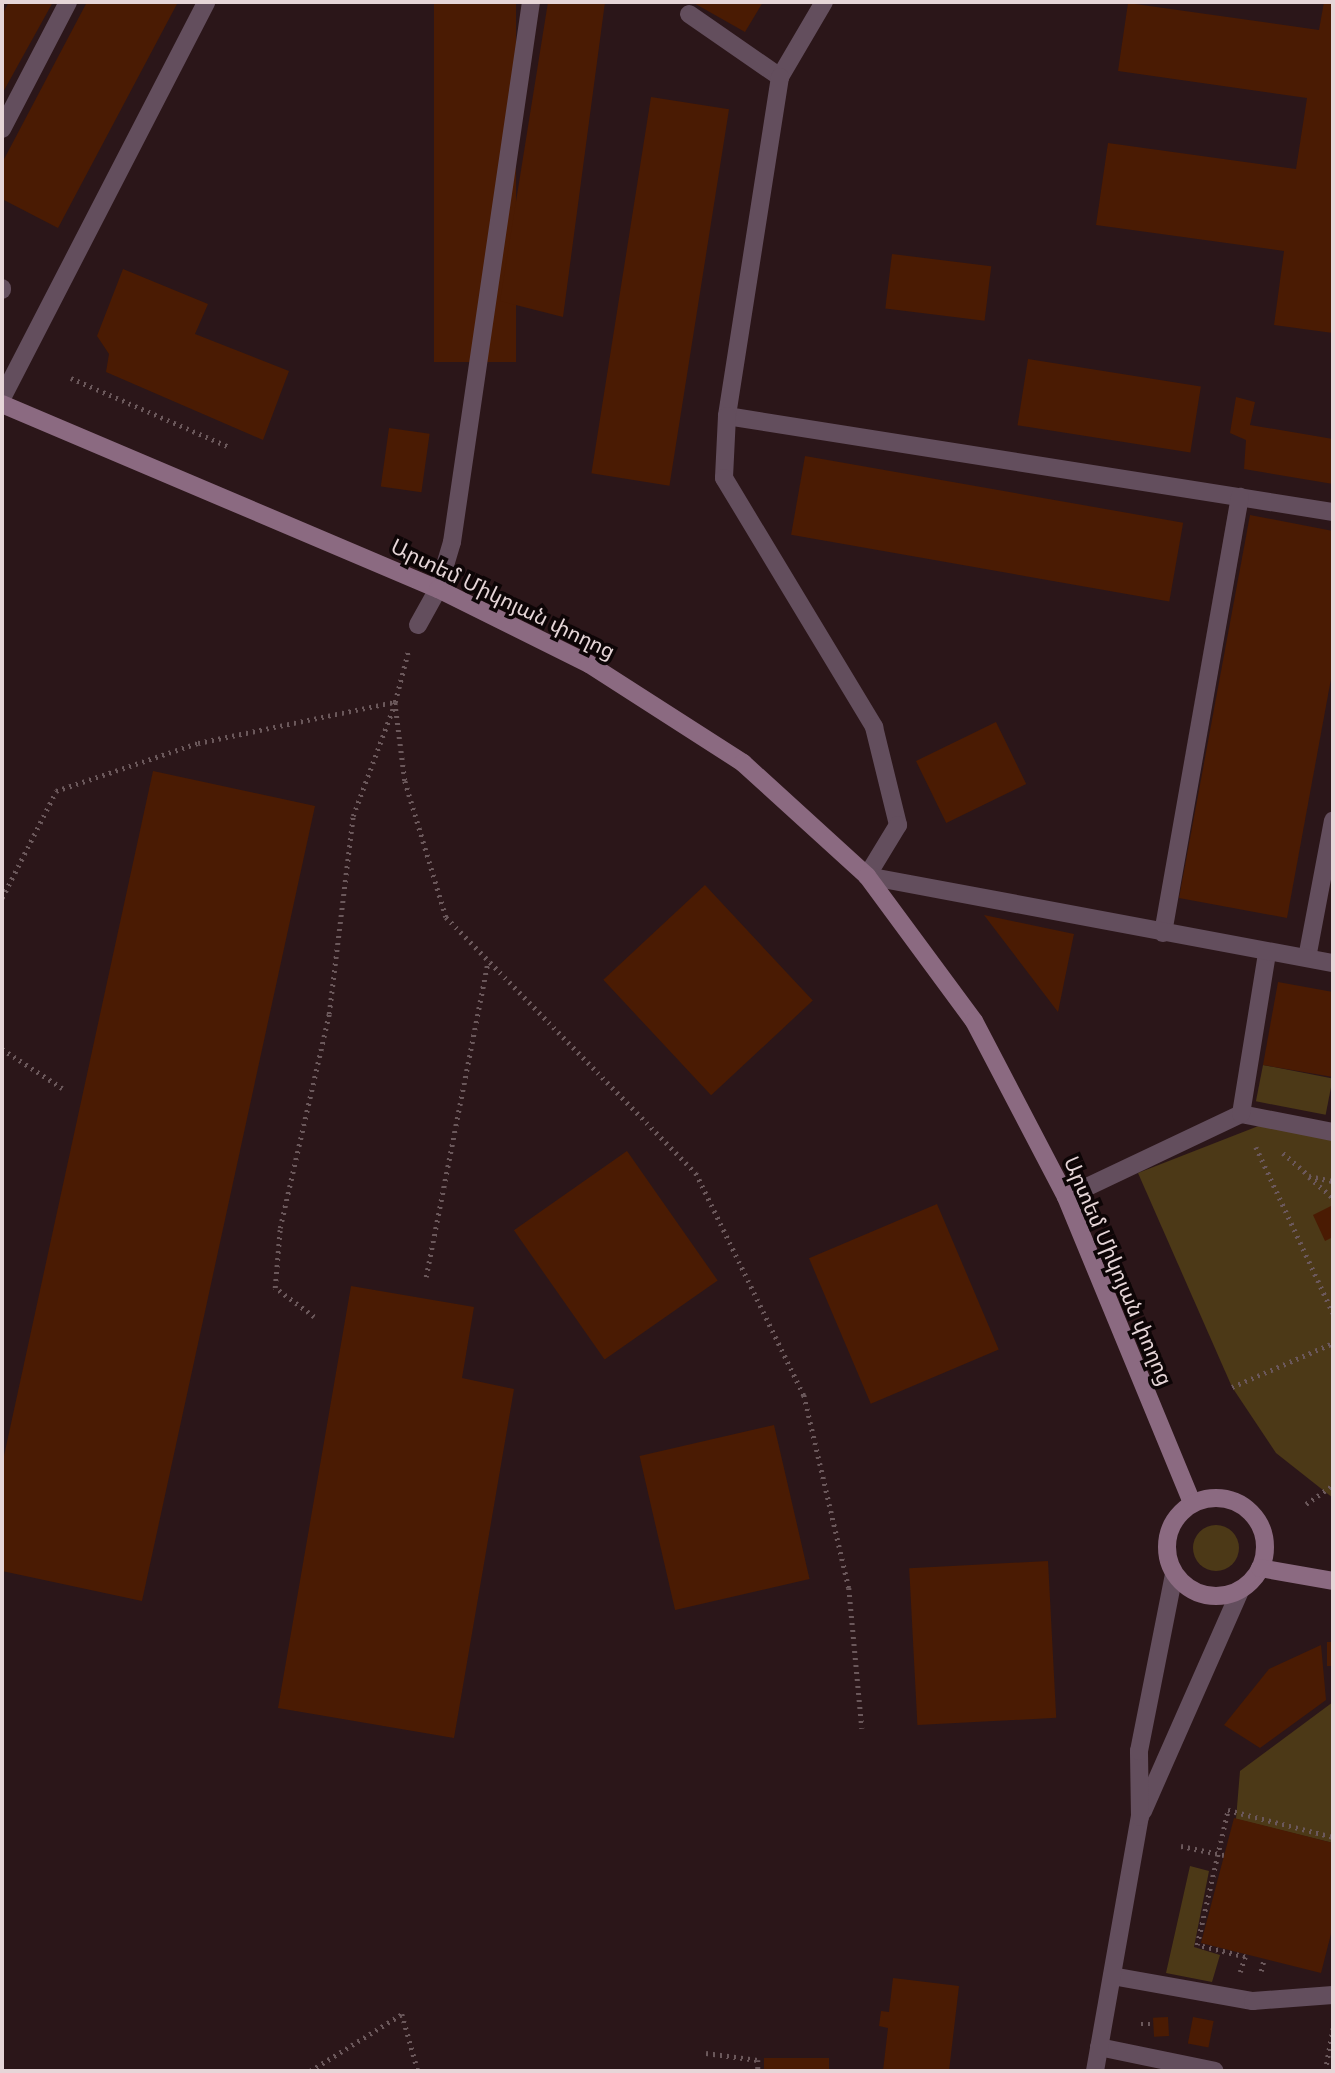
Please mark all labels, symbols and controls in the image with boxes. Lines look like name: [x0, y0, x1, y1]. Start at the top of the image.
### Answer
street label: Արտեմ Միկոյան փողոց: [387, 534, 619, 664]
street label: Արտեմ Միկոյան փողոց: [1058, 1153, 1178, 1389]

